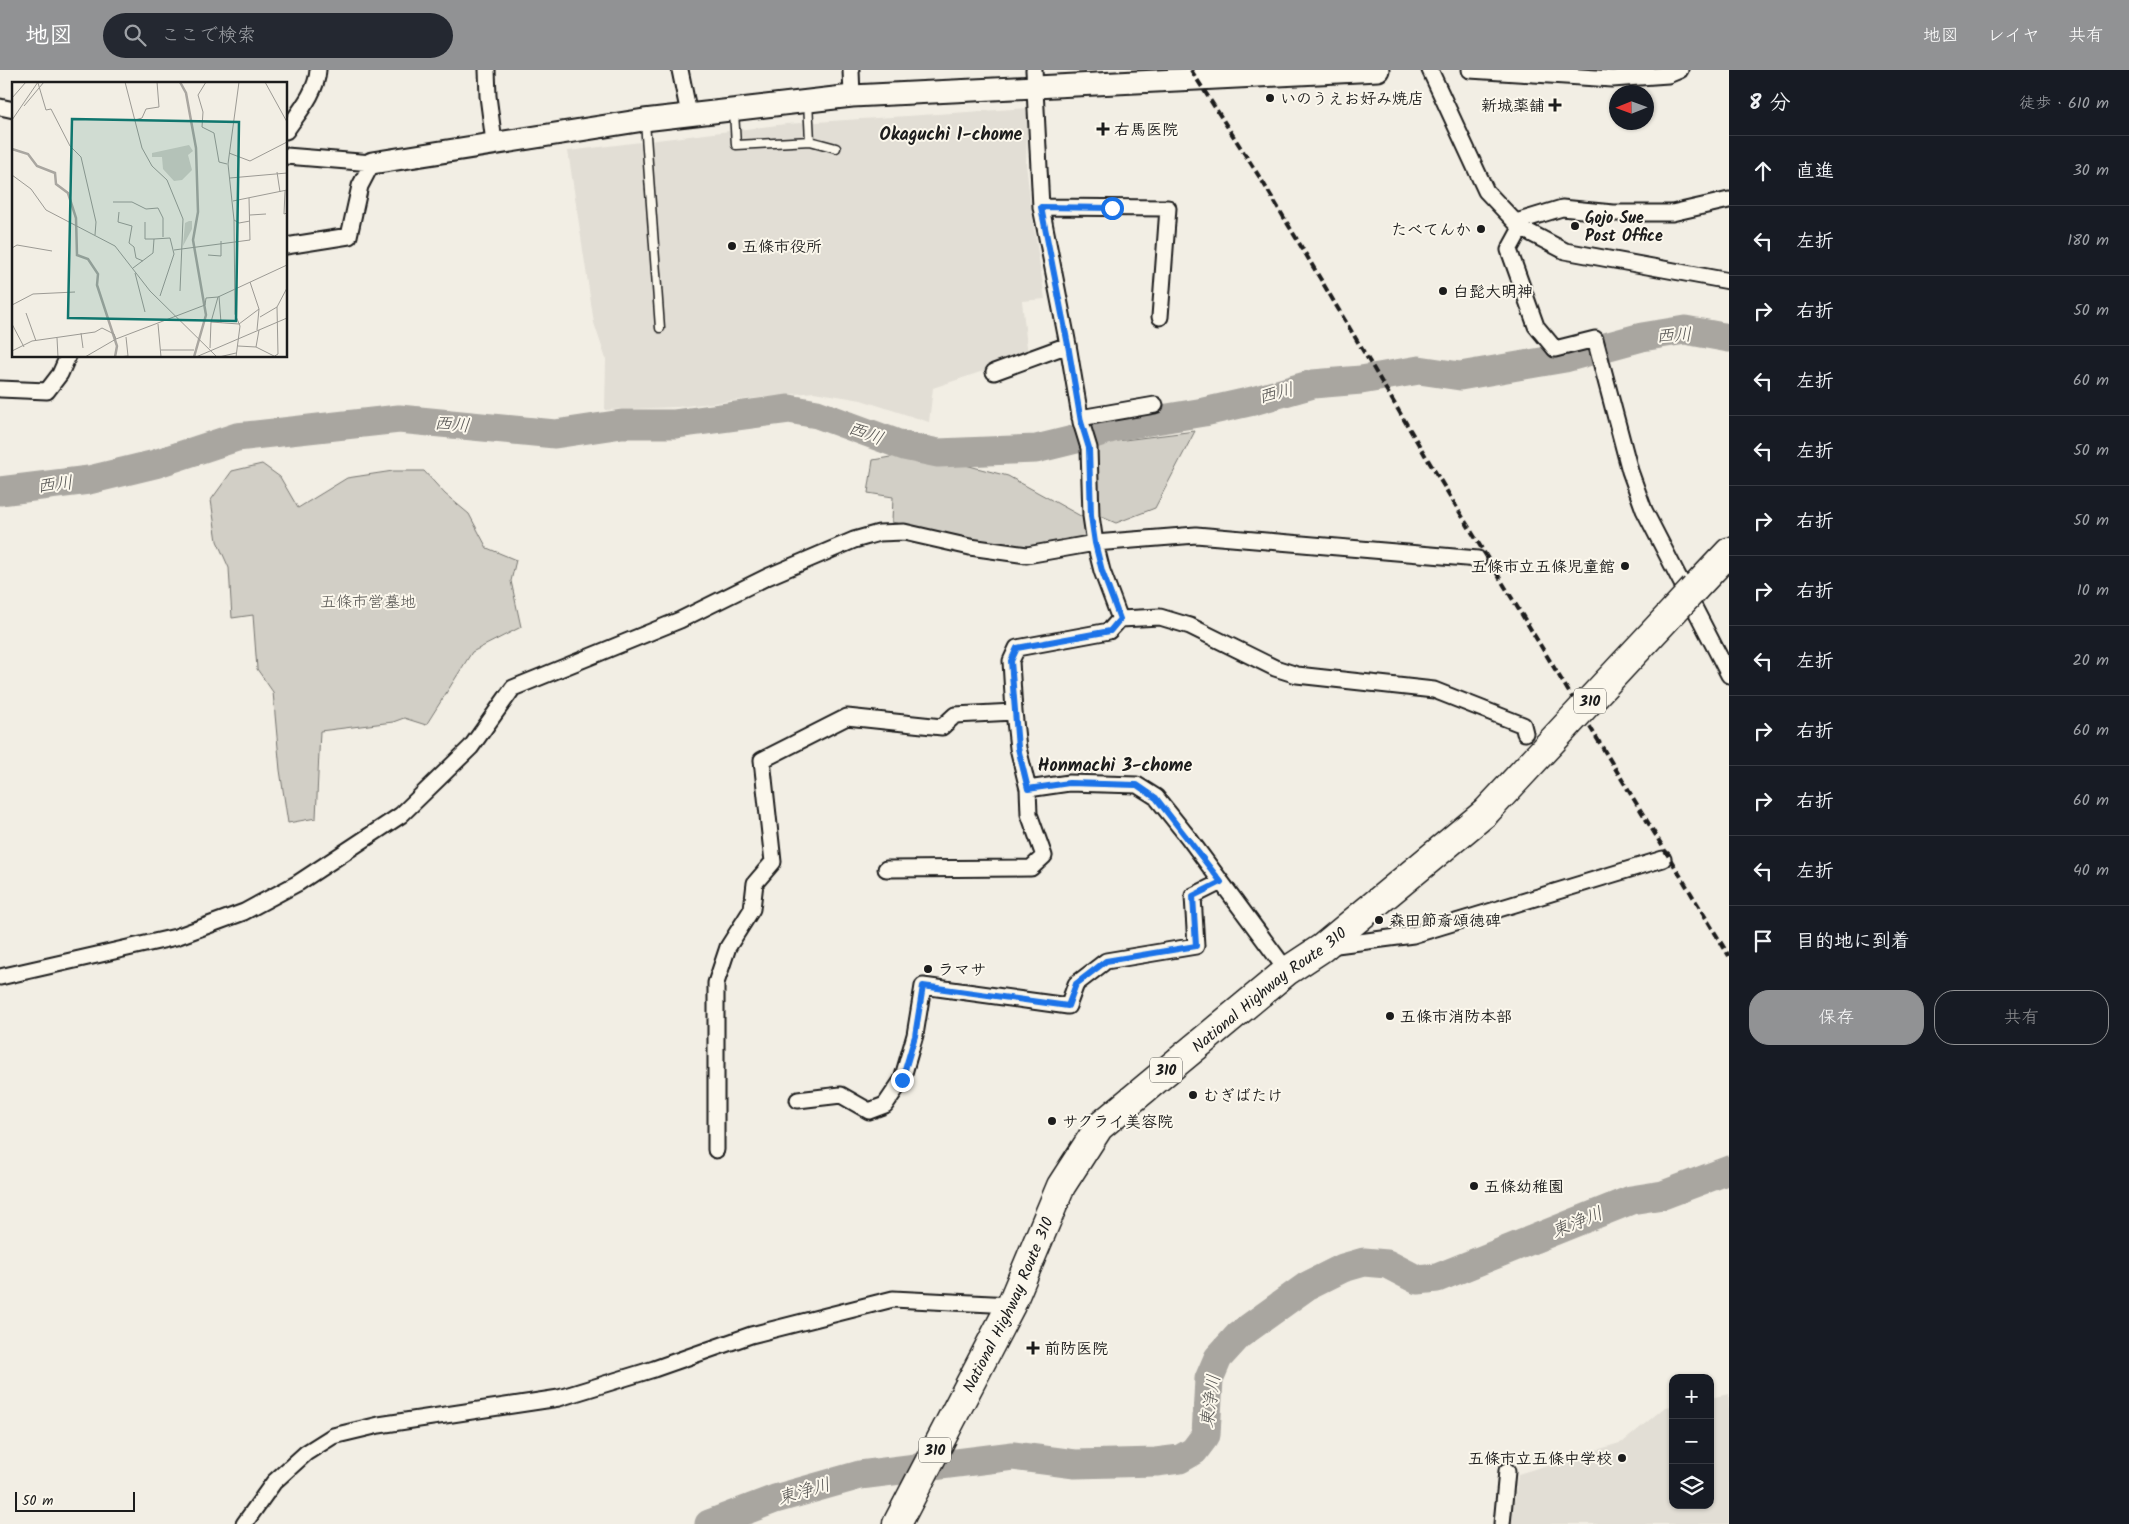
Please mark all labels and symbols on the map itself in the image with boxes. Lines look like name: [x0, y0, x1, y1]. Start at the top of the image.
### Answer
inset map: [12, 82, 288, 358]
north arrow: [1609, 85, 1654, 130]
place label: いのうえお好み焼店: [1280, 87, 1424, 112]
marker: いのうえお好み焼店: [1264, 92, 1276, 104]
place label: 新城薬舗: [1481, 94, 1545, 119]
marker: 新城薬舗: [1549, 99, 1561, 111]
place label: 右馬医院: [1114, 118, 1178, 143]
district label: Okaguchi 1-chome: [880, 121, 1023, 150]
marker: 右馬医院: [1096, 122, 1110, 136]
route start: [1101, 197, 1124, 220]
place label: Gojo Sue Post Office: [1585, 206, 1663, 249]
place label: たべてんか: [1391, 218, 1471, 243]
marker: Gojo Sue Post Office: [1569, 220, 1581, 232]
marker: たべてんか: [1475, 223, 1487, 235]
place label: 五條市役所: [742, 235, 822, 260]
marker: 五條市役所: [726, 240, 738, 252]
place label: 白髭大明神: [1453, 280, 1533, 305]
marker: 白髭大明神: [1437, 285, 1449, 297]
water label: 西川: [1655, 321, 1693, 352]
water label: 西川: [1255, 376, 1297, 413]
water label: 西川: [433, 409, 471, 442]
water label: 西川: [844, 415, 887, 454]
water label: 西川: [36, 469, 75, 502]
place label: 五條市立五條児童館: [1471, 555, 1615, 580]
marker: 五條市立五條児童館: [1619, 560, 1631, 572]
park label: 五條市営墓地: [320, 590, 416, 615]
road number: 310: [1574, 688, 1606, 714]
district label: Honmachi 3-chome: [1038, 752, 1192, 781]
place label: 森田節斎頌徳碑: [1389, 909, 1501, 934]
marker: 森田節斎頌徳碑: [1373, 914, 1385, 926]
street label: National Highway Route 310: [1187, 921, 1353, 1059]
place label: ラマサ: [938, 958, 986, 983]
marker: ラマサ: [922, 963, 934, 975]
place label: 五條市消防本部: [1400, 1005, 1512, 1030]
marker: 五條市消防本部: [1384, 1010, 1396, 1022]
road number: 310: [1150, 1058, 1182, 1082]
route end: [891, 1069, 914, 1092]
place label: むぎばたけ: [1203, 1084, 1283, 1109]
marker: むぎばたけ: [1187, 1089, 1199, 1101]
place label: サクライ美容院: [1062, 1110, 1173, 1135]
marker: サクライ美容院: [1046, 1115, 1058, 1127]
place label: 五條幼稚園: [1484, 1175, 1564, 1200]
marker: 五條幼稚園: [1468, 1180, 1480, 1192]
water label: 東浄川: [1547, 1200, 1608, 1247]
street label: National Highway Route 310: [957, 1213, 1061, 1397]
place label: 前防医院: [1044, 1337, 1108, 1362]
marker: 前防医院: [1026, 1341, 1040, 1355]
water label: 東浄川: [1193, 1372, 1230, 1430]
road number: 310: [919, 1438, 951, 1462]
place label: 五條市立五條中学校: [1468, 1447, 1612, 1472]
marker: 五條市立五條中学校: [1616, 1452, 1628, 1464]
water label: 東浄川: [774, 1471, 834, 1514]
scale bar: [15, 1489, 135, 1512]

